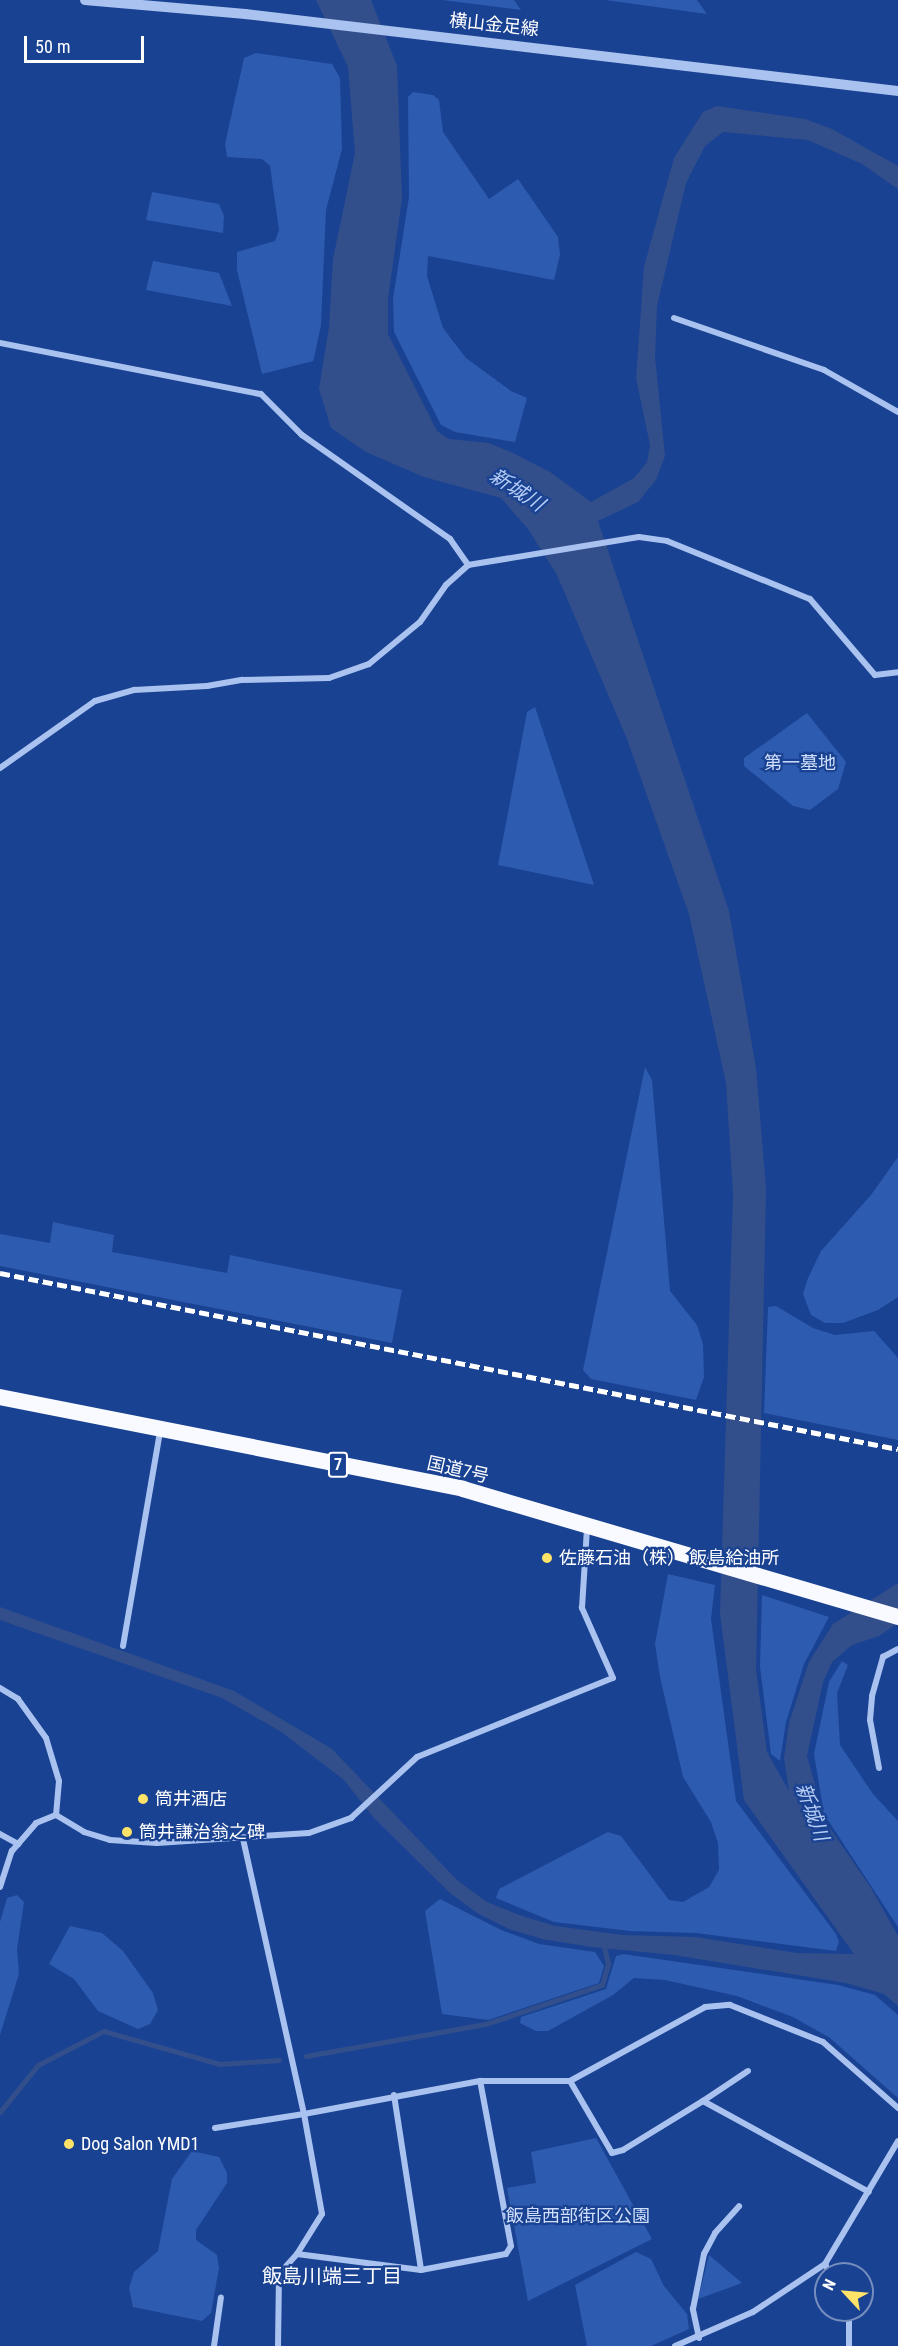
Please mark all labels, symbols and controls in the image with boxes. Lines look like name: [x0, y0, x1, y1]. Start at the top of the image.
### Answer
street label: 横山金足線: [448, 10, 540, 40]
scale bar: [27, 24, 147, 62]
text: 50 m: [35, 36, 70, 57]
water label: 新城川: [485, 464, 549, 516]
park label: 第一墓地: [764, 752, 836, 774]
road number: 7: [328, 1452, 348, 1478]
street label: 国道7号: [425, 1452, 491, 1488]
place label: 佐藤石油（株） 飯島給油所: [559, 1547, 779, 1569]
marker: 佐藤石油（株） 飯島給油所: [540, 1551, 554, 1565]
water label: 新城川: [790, 1780, 834, 1844]
place label: 筒井酒店: [155, 1788, 227, 1810]
marker: 筒井酒店: [136, 1792, 150, 1806]
place label: 筒井謙治翁之碑: [139, 1821, 265, 1843]
marker: 筒井謙治翁之碑: [120, 1825, 134, 1839]
place label: Dog Salon YMD1: [81, 2133, 199, 2155]
marker: Dog Salon YMD1: [62, 2137, 76, 2151]
park label: 飯島西部街区公園: [506, 2205, 650, 2227]
north arrow: [814, 2262, 874, 2322]
district label: 飯島川端三丁目: [262, 2264, 402, 2288]
text: N: [818, 2276, 840, 2293]

